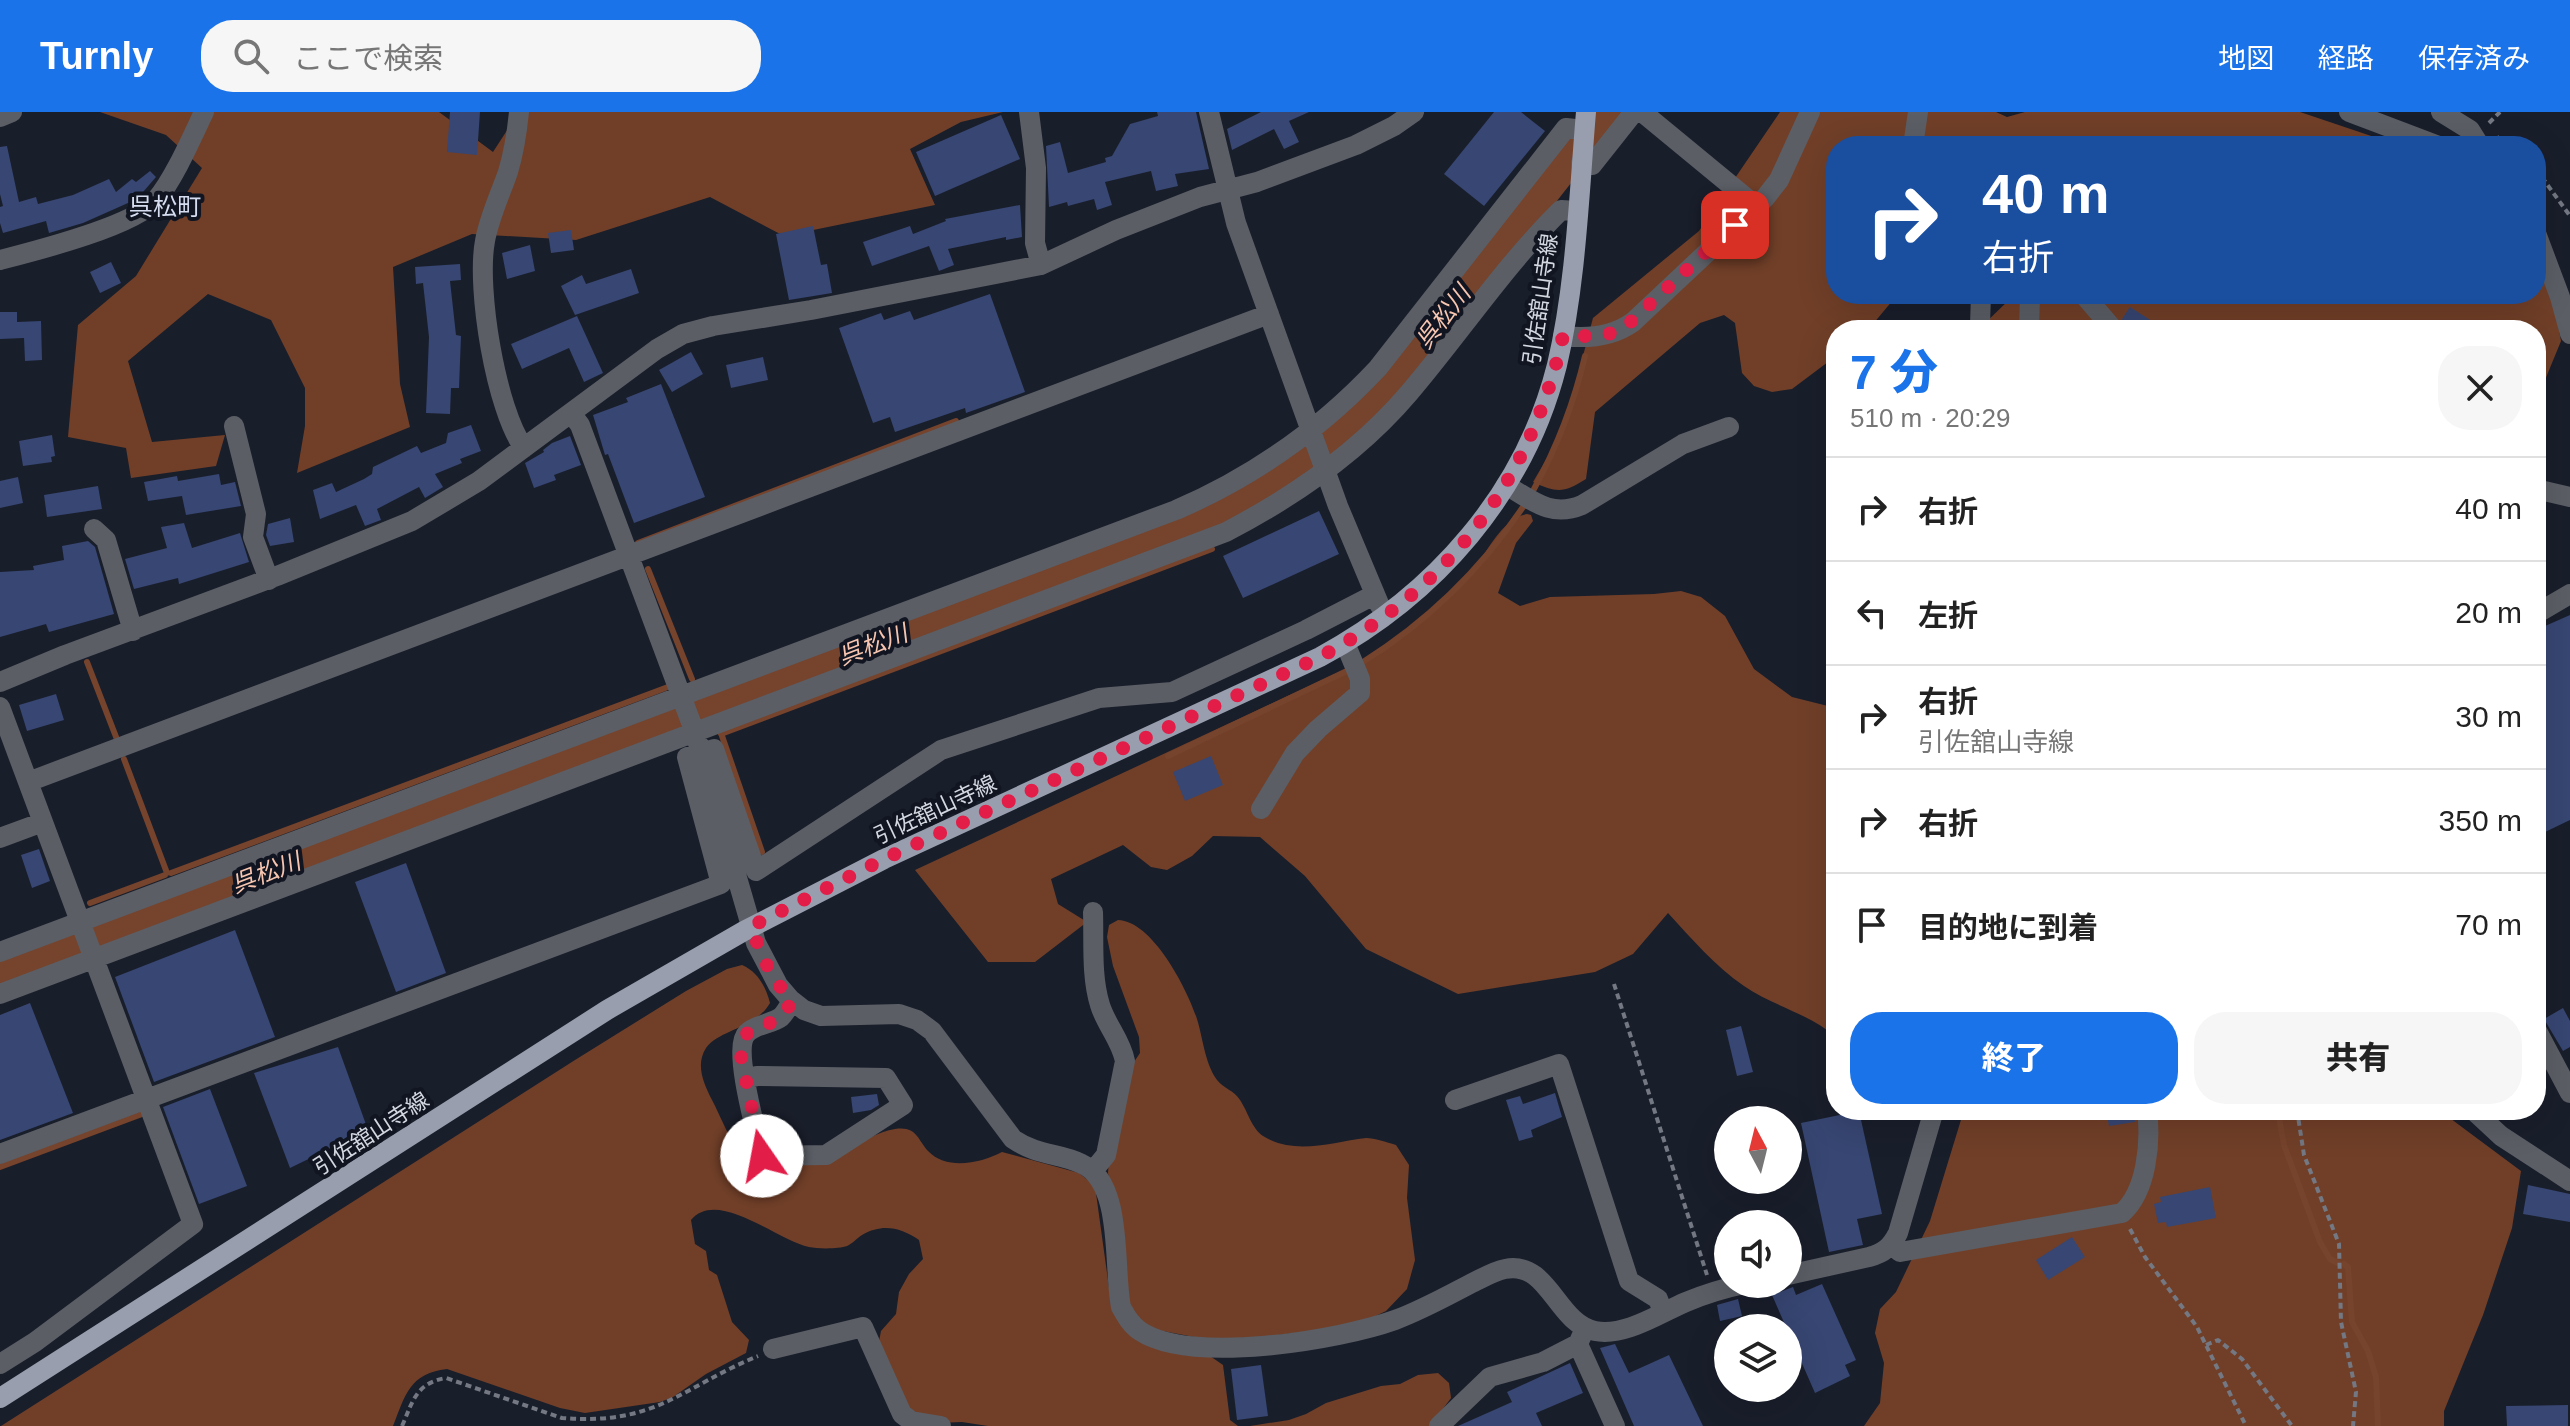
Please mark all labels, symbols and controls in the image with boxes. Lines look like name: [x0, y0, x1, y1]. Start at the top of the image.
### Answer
search box: [201, 20, 761, 92]
icon: search: [229, 34, 273, 78]
text: Turnly: [40, 35, 153, 77]
text: ここで検索: [293, 42, 443, 75]
text: 地図: [2218, 43, 2274, 74]
text: 経路: [2318, 43, 2374, 74]
text: 保存済み: [2418, 43, 2530, 74]
text: 40 m: [1982, 162, 2110, 225]
icon: right: [1850, 168, 1954, 272]
pin: [1701, 191, 1769, 259]
district label: 呉松町: [129, 193, 201, 220]
icon: arrive: [1713, 203, 1757, 247]
street label: 引佐舘山寺線: [1519, 232, 1562, 366]
text: 右折: [1982, 237, 2054, 278]
water label: 呉松川: [1410, 278, 1477, 353]
text: 7 分: [1850, 346, 1938, 399]
button: close: [2438, 346, 2522, 430]
text: 510 m · 20:29: [1850, 403, 2010, 433]
icon: right: [1850, 487, 1894, 531]
text: 40 m: [2455, 492, 2522, 525]
text: 右折: [1918, 495, 1978, 528]
icon: left: [1850, 591, 1894, 635]
text: 20 m: [2455, 596, 2522, 629]
text: 左折: [1918, 599, 1978, 632]
water label: 呉松川: [834, 618, 914, 670]
text: 右折: [1918, 685, 1978, 718]
icon: right: [1850, 695, 1894, 739]
text: 30 m: [2455, 700, 2522, 733]
text: 引佐舘山寺線: [1918, 727, 2074, 757]
street label: 引佐舘山寺線: [870, 770, 1000, 849]
icon: right: [1850, 799, 1894, 843]
text: 350 m: [2439, 804, 2522, 837]
text: 右折: [1918, 807, 1978, 840]
water label: 呉松川: [227, 846, 307, 898]
icon: arrive: [1850, 903, 1894, 947]
text: 70 m: [2455, 908, 2522, 941]
text: 目的地に到着: [1918, 911, 2098, 944]
button: 終了: [1850, 1012, 2178, 1104]
button: 共有: [2194, 1012, 2522, 1104]
street label: 引佐舘山寺線: [309, 1087, 433, 1180]
north arrow: [1714, 1106, 1802, 1194]
map controls: [1714, 1106, 1802, 1402]
position arrow: [720, 1114, 804, 1198]
button: sound: [1714, 1210, 1802, 1298]
button: layers: [1714, 1314, 1802, 1402]

